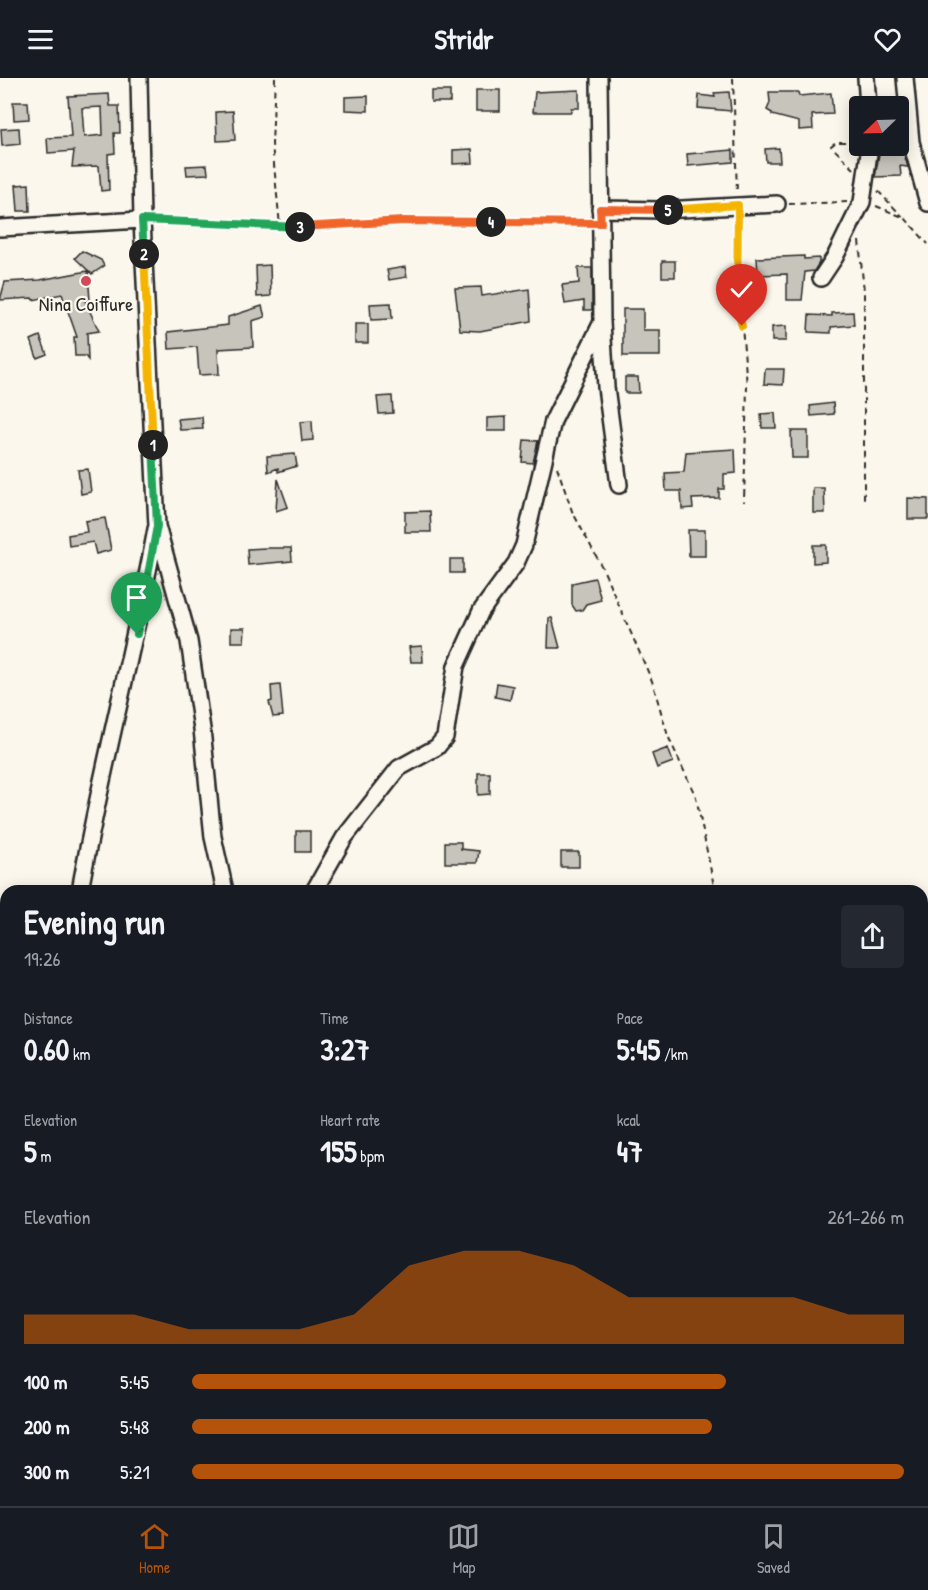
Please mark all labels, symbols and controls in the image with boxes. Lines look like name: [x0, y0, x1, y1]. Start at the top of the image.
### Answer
text: Stridr: [434, 21, 494, 57]
icon: menu: [24, 23, 57, 56]
icon: heart: [871, 23, 904, 56]
north arrow: [849, 96, 909, 156]
map controls: [849, 96, 909, 156]
pin: 5: [653, 195, 683, 225]
text: 5: [665, 199, 671, 221]
pin: 4: [476, 207, 506, 237]
text: 4: [488, 211, 494, 233]
pin: 3: [285, 212, 315, 242]
text: 3: [296, 216, 304, 238]
pin: 2: [129, 239, 159, 269]
text: 2: [140, 243, 148, 265]
pin: [716, 264, 767, 326]
icon: check: [725, 273, 758, 306]
marker: Nina Coiffure: [79, 274, 93, 288]
place label: Nina Coiffure: [39, 290, 133, 317]
pin: 1: [138, 430, 168, 460]
text: 1: [150, 434, 156, 456]
pin: [111, 572, 162, 634]
icon: arrive: [120, 581, 153, 614]
text: Evening run: [24, 900, 165, 944]
button: share: [841, 905, 904, 968]
text: 19:26: [24, 945, 61, 972]
text: Distance: [24, 1007, 73, 1029]
text: Time: [320, 1007, 349, 1029]
text: Pace: [617, 1007, 643, 1029]
text: 0.60: [24, 1029, 69, 1069]
text: 3:27: [320, 1029, 370, 1069]
text: 5:45: [617, 1029, 660, 1069]
text: km: [69, 1043, 90, 1065]
text: /km: [660, 1043, 688, 1065]
text: Elevation: [24, 1109, 77, 1131]
text: Heart rate: [320, 1109, 380, 1131]
text: kcal: [617, 1109, 640, 1131]
text: 5: [24, 1131, 37, 1171]
text: 155: [320, 1131, 357, 1171]
text: 47: [617, 1131, 643, 1171]
text: m: [37, 1145, 51, 1167]
text: bpm: [357, 1145, 385, 1167]
text: Elevation: [24, 1203, 90, 1230]
text: 261–266 m: [827, 1203, 904, 1230]
text: 100 m: [24, 1368, 67, 1395]
text: 5:45: [120, 1368, 149, 1395]
text: 200 m: [24, 1413, 69, 1440]
text: 5:48: [120, 1413, 149, 1440]
text: 300 m: [24, 1458, 69, 1485]
text: 5:21: [120, 1458, 150, 1485]
tab: Home: [138, 1520, 171, 1578]
tab: Map: [447, 1520, 480, 1578]
tab: Saved: [757, 1520, 790, 1578]

